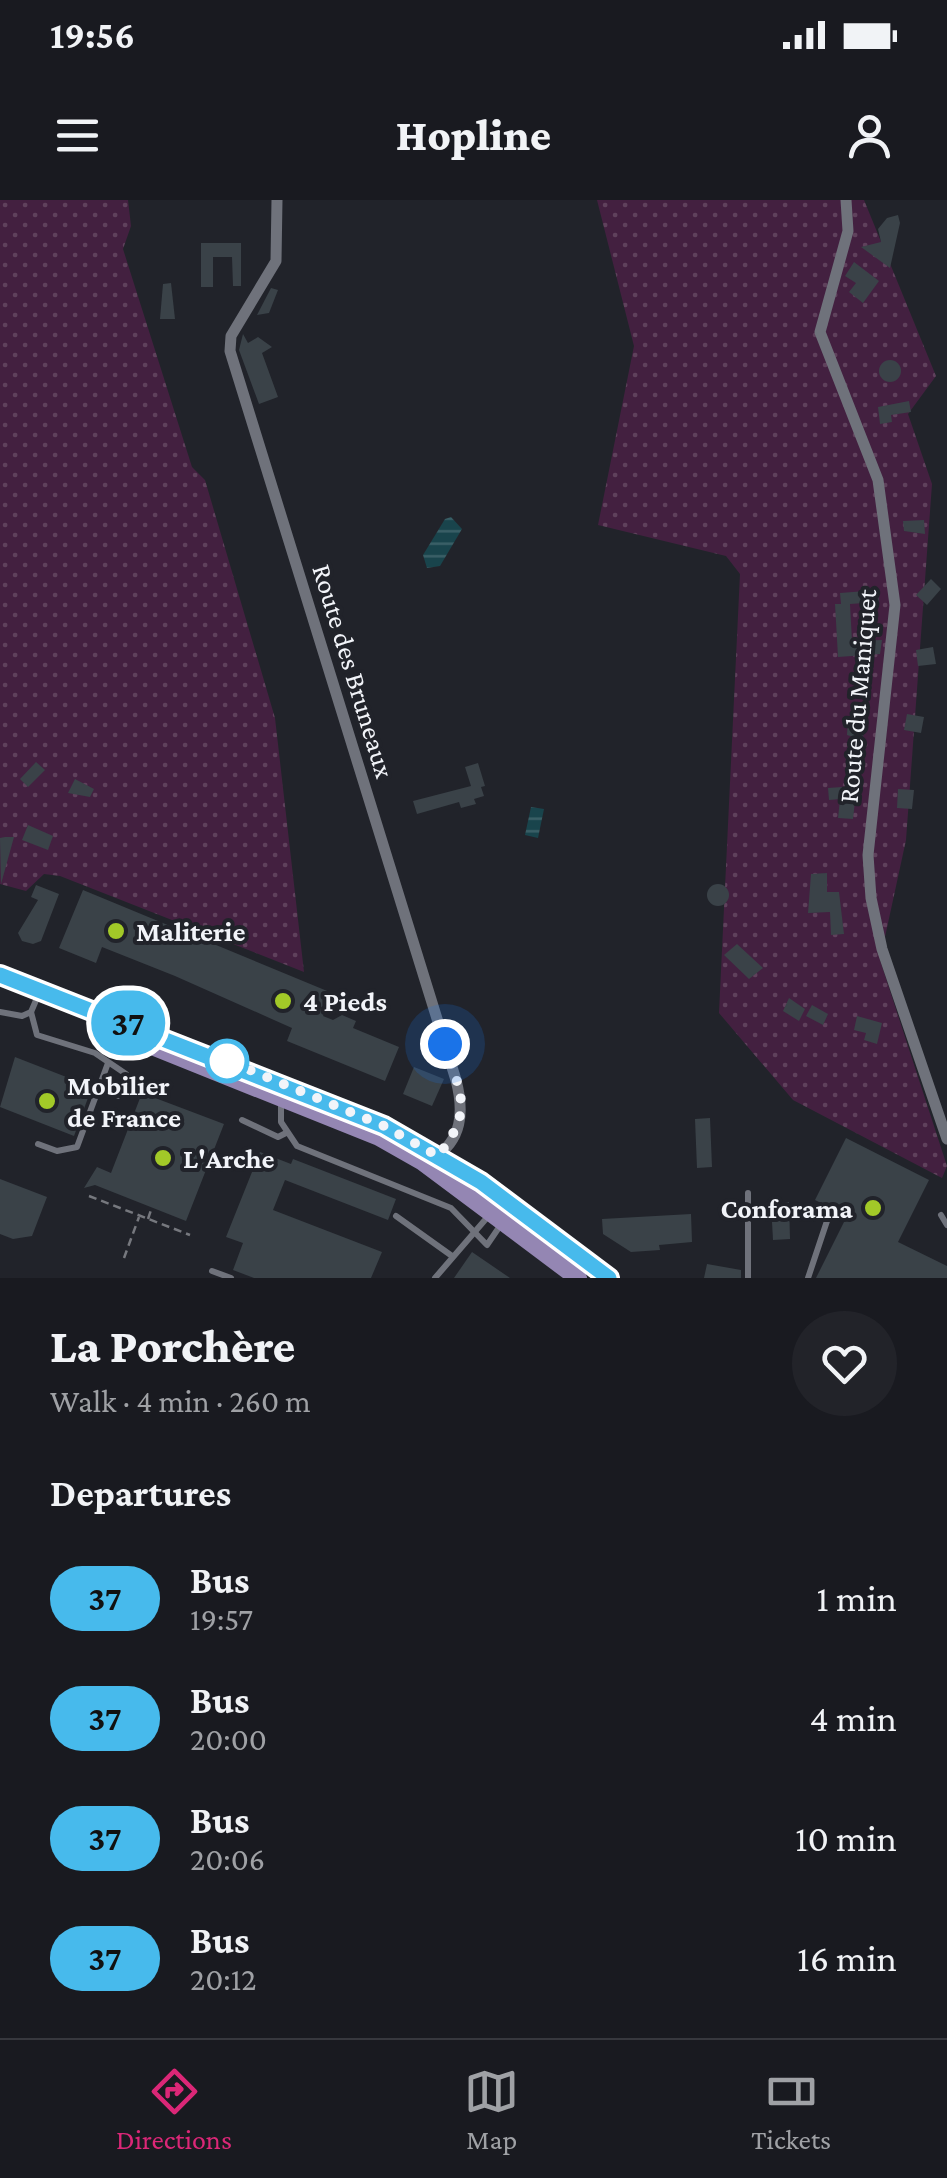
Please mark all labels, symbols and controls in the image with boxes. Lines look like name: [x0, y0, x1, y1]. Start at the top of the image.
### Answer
text: 19:56: [50, 14, 135, 56]
icon: menu: [50, 108, 105, 163]
icon: person: [842, 108, 897, 163]
text: Hopline: [396, 110, 551, 160]
street label: Route des Bruneaux: [306, 560, 401, 782]
street label: Route du Maniquet: [833, 587, 882, 804]
place label: Maliterie: [136, 916, 245, 947]
marker: Maliterie: [105, 920, 127, 942]
place label: 4 Pieds: [303, 986, 387, 1017]
line badge: 37: [83, 990, 173, 1056]
marker: 4 Pieds: [272, 990, 294, 1012]
text: 37: [111, 1004, 145, 1043]
your location: [420, 1019, 470, 1069]
unlabelled marker: [206, 1040, 248, 1082]
place label: Mobilier de France: [67, 1070, 181, 1133]
marker: Mobilier de France: [36, 1090, 58, 1112]
place label: L'Arche: [183, 1143, 275, 1174]
marker: L'Arche: [152, 1147, 174, 1169]
place label: Conforama: [720, 1193, 853, 1224]
marker: Conforama: [862, 1197, 884, 1219]
button: heart: [792, 1311, 897, 1416]
text: La Porchère: [50, 1319, 295, 1372]
text: Walk · 4 min · 260 m: [50, 1383, 311, 1419]
text: Departures: [50, 1472, 231, 1514]
text: Bus: [190, 1559, 249, 1601]
text: 1 min: [816, 1577, 897, 1619]
text: 37: [88, 1579, 122, 1618]
text: 19:57: [190, 1601, 253, 1637]
text: Bus: [190, 1679, 249, 1721]
text: 4 min: [810, 1697, 897, 1739]
text: 37: [88, 1699, 122, 1738]
text: 20:00: [190, 1721, 267, 1757]
text: Bus: [190, 1799, 249, 1841]
text: 10 min: [795, 1817, 897, 1859]
text: 37: [88, 1819, 122, 1858]
text: 20:06: [190, 1841, 265, 1877]
text: Bus: [190, 1919, 249, 1961]
text: 16 min: [797, 1937, 897, 1979]
text: 37: [88, 1939, 122, 1978]
text: 20:12: [190, 1961, 257, 1997]
tab: Directions: [116, 2064, 232, 2155]
tab: Map: [464, 2064, 519, 2155]
tab: Tickets: [751, 2064, 831, 2155]

